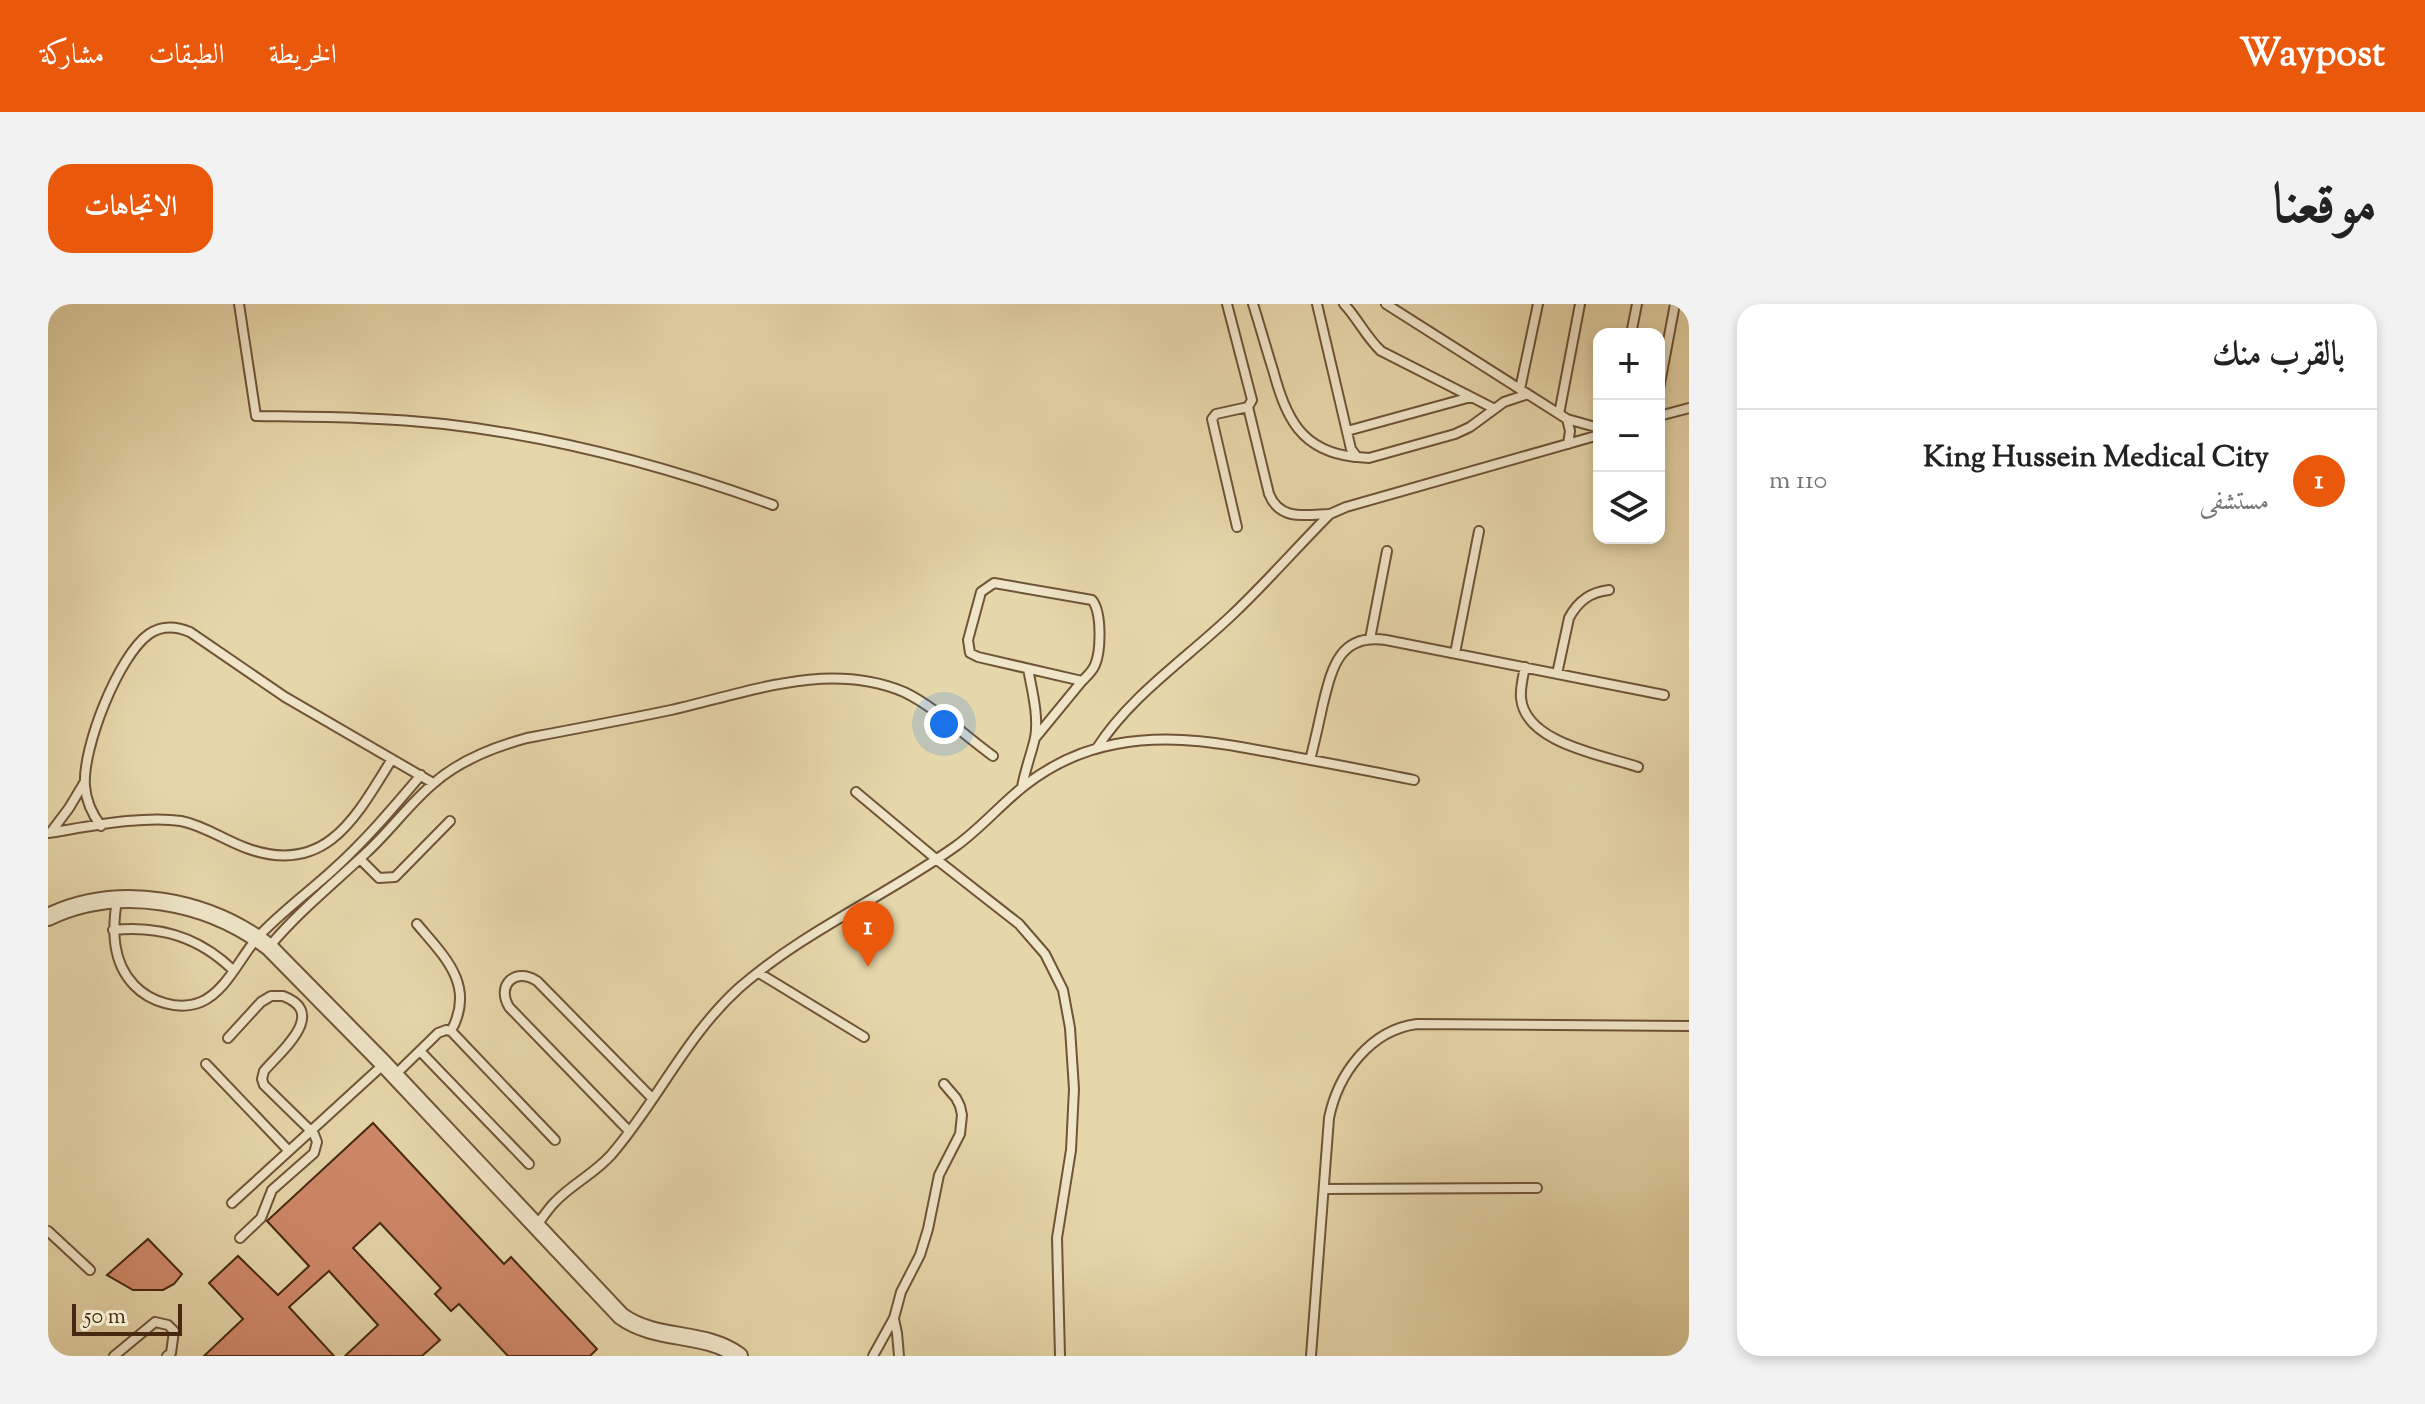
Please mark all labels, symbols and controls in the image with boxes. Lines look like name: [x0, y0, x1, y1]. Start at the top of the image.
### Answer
text: Waypost: [2239, 29, 2385, 83]
text: مشاركة: [40, 36, 104, 76]
text: الطبقات: [148, 36, 225, 76]
text: الخريطة: [269, 36, 337, 76]
button: الاتجاهات: [48, 164, 213, 253]
text: موقعنا: [2272, 168, 2377, 249]
map controls: [1593, 328, 1665, 544]
button: +: [1593, 328, 1665, 400]
text: بالقرب منك: [2212, 331, 2345, 380]
button: −: [1593, 400, 1665, 472]
text: King Hussein Medical City: [1923, 437, 2269, 480]
text: 110 m: [1769, 463, 1827, 500]
text: 1: [2315, 463, 2323, 500]
button: layers: [1593, 472, 1665, 544]
text: مستشفى: [2200, 484, 2269, 521]
your location: [924, 704, 964, 744]
pin: 1: [842, 901, 894, 967]
scale bar: [72, 1300, 182, 1336]
text: 50 m: [84, 1302, 126, 1334]

